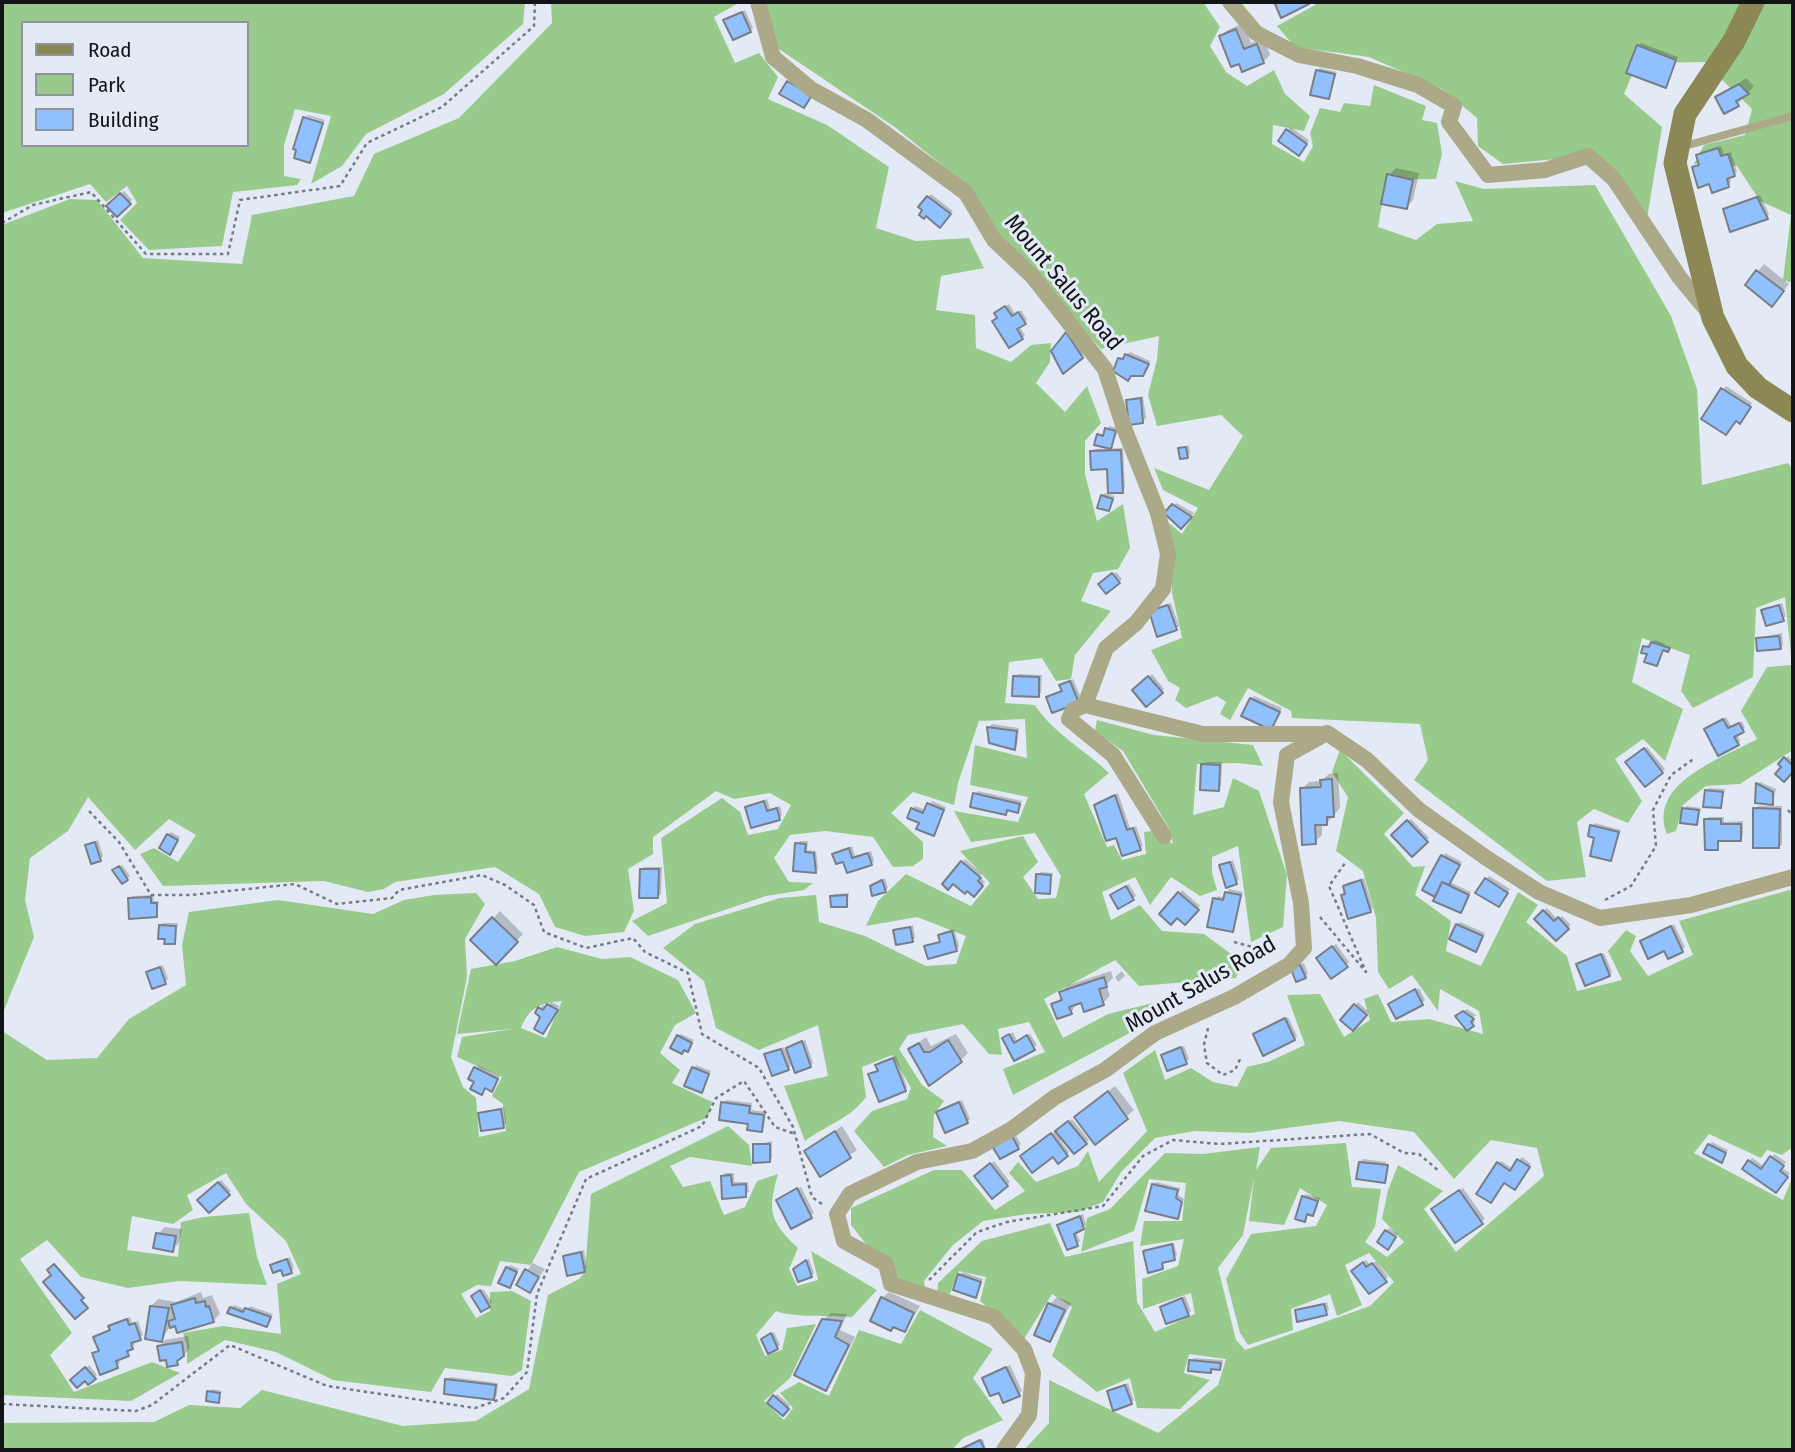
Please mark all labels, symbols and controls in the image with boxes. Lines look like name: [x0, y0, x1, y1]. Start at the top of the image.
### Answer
legend: [21, 21, 248, 147]
text: Road: [88, 37, 132, 63]
text: Park: [88, 72, 125, 98]
text: Building: [88, 107, 159, 133]
street label: Mount Salus Road: [998, 209, 1128, 357]
street label: Mount Salus Road: [1121, 931, 1281, 1039]

